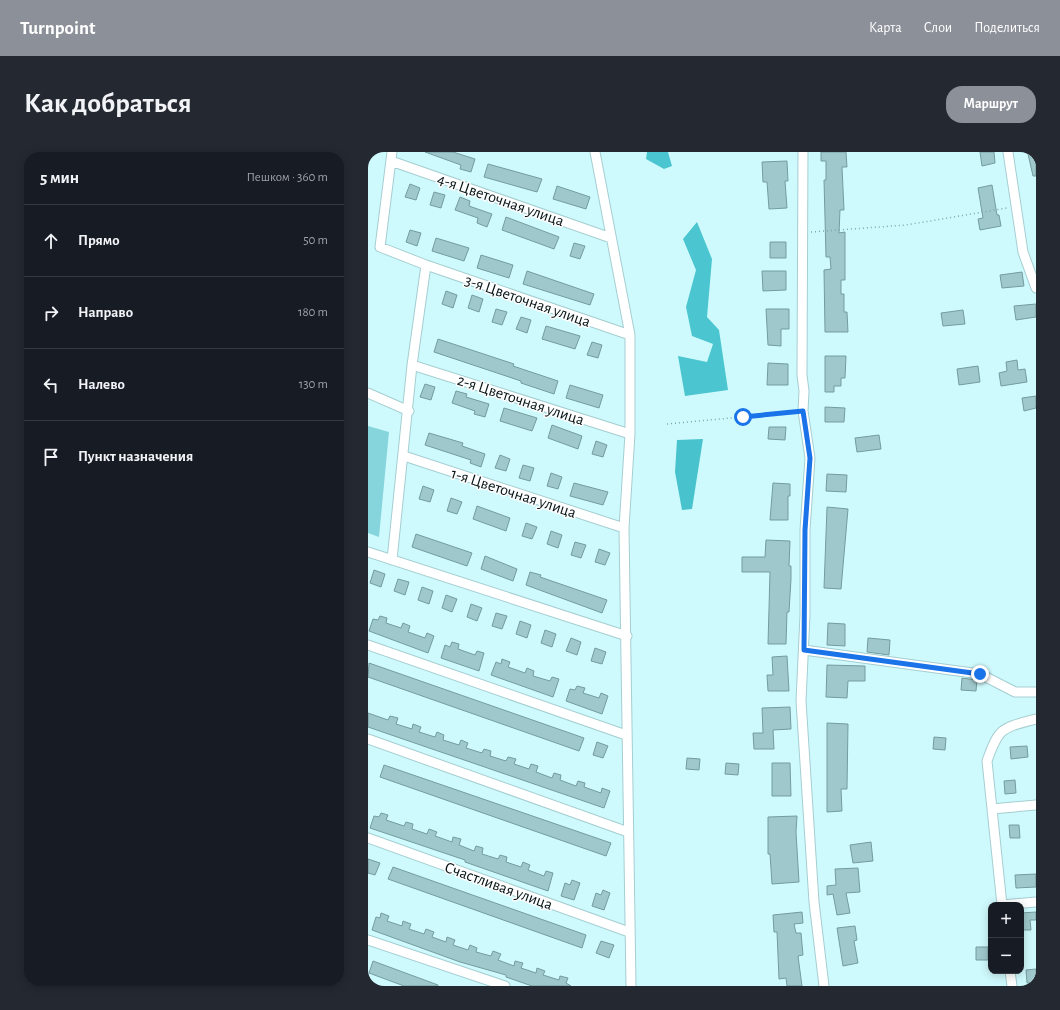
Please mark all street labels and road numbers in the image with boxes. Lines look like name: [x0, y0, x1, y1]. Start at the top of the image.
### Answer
street label: 4-я Цветочная улица: [435, 171, 566, 230]
street label: 3-я Цветочная улица: [462, 272, 593, 331]
street label: 2-я Цветочная улица: [455, 372, 586, 429]
street label: 1-я Цветочная улица: [449, 465, 578, 522]
street label: Счастливая улица: [442, 859, 555, 914]

